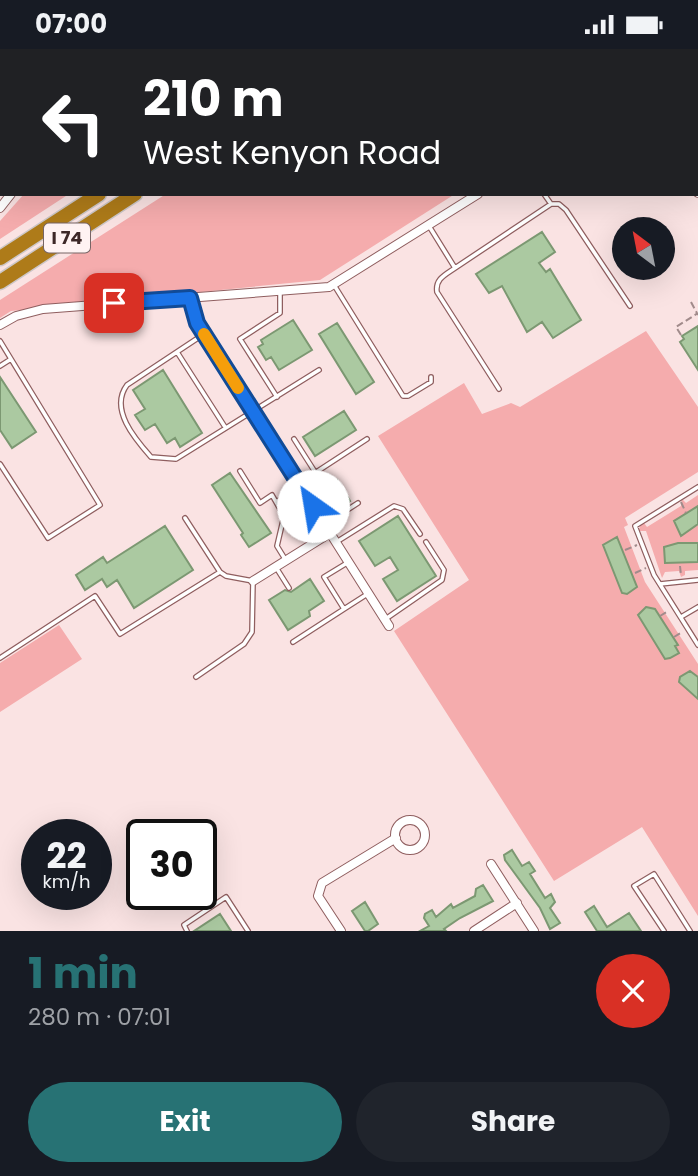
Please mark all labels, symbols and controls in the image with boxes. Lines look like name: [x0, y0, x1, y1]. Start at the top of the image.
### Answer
text: 07:00: [35, 6, 107, 42]
text: 210 m: [143, 65, 284, 133]
icon: left: [28, 77, 119, 168]
text: West Kenyon Road: [143, 130, 441, 175]
north arrow: [612, 217, 676, 280]
map controls: [612, 217, 675, 280]
road number: I 74: [44, 223, 90, 253]
pin: [84, 273, 144, 333]
icon: arrive: [95, 284, 133, 322]
position arrow: [276, 469, 350, 543]
speed limit sign: 30: [126, 819, 217, 910]
text: 22: [47, 831, 86, 880]
text: km/h: [43, 869, 90, 894]
text: 1 min: [28, 944, 138, 1003]
button: close: [596, 954, 670, 1028]
text: 280 m · 07:01: [28, 1001, 171, 1033]
button: Exit: [28, 1082, 342, 1162]
button: Share: [356, 1082, 670, 1162]

